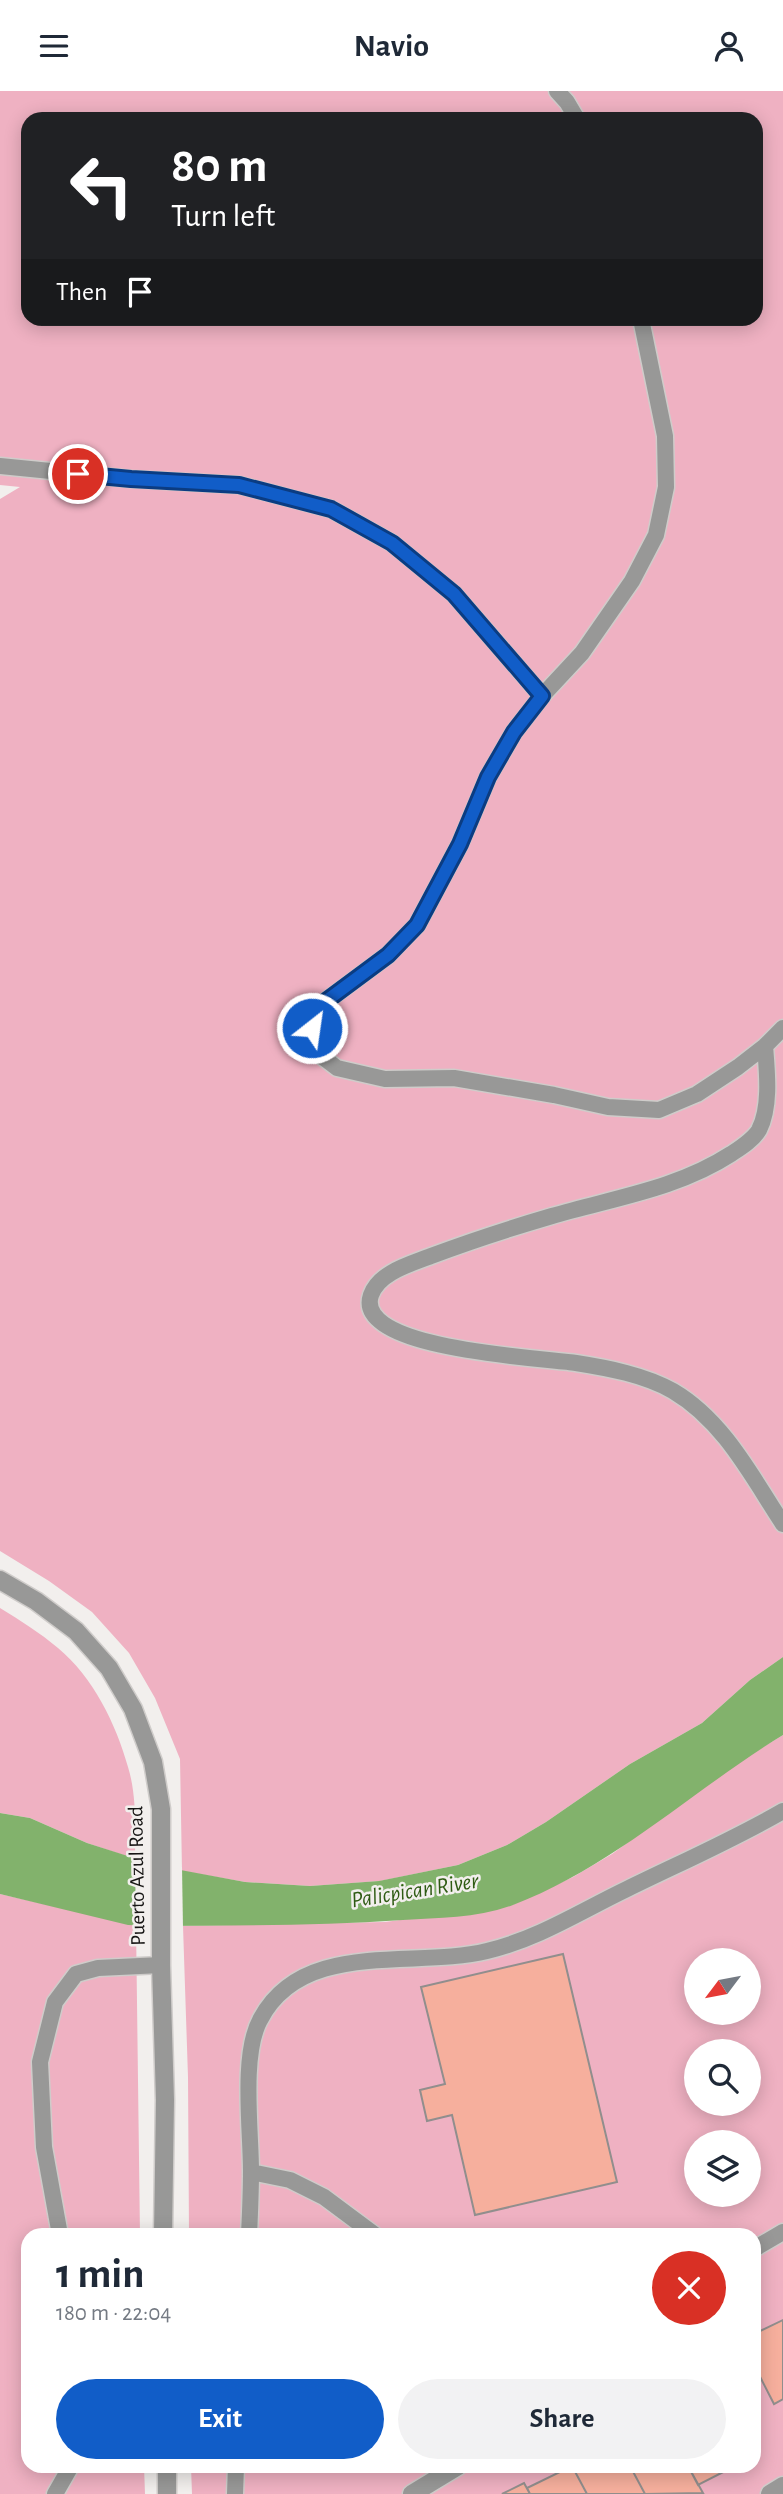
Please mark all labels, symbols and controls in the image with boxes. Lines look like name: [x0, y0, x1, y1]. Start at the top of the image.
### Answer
icon: menu: [35, 27, 73, 65]
icon: person: [710, 27, 748, 65]
text: Navio: [354, 30, 429, 62]
icon: left: [56, 140, 147, 231]
text: 80 m: [171, 142, 268, 191]
text: Turn left: [171, 200, 275, 232]
icon: arrive: [121, 273, 159, 311]
text: Then: [56, 279, 107, 305]
pin: [48, 444, 108, 504]
icon: arrive: [59, 455, 97, 493]
position arrow: [275, 991, 349, 1065]
street label: Puerto Azul Road: [125, 1806, 149, 1946]
water label: Palicpican River: [350, 1870, 481, 1912]
north arrow: [684, 1948, 761, 2025]
map controls: [684, 1948, 761, 2207]
button: search: [684, 2039, 761, 2116]
button: layers: [684, 2130, 761, 2207]
button: close: [652, 2251, 726, 2325]
text: 1 min: [56, 2253, 145, 2295]
text: 180 m · 22:04: [56, 2302, 171, 2325]
button: Exit: [56, 2379, 384, 2459]
button: Share: [398, 2379, 726, 2459]

